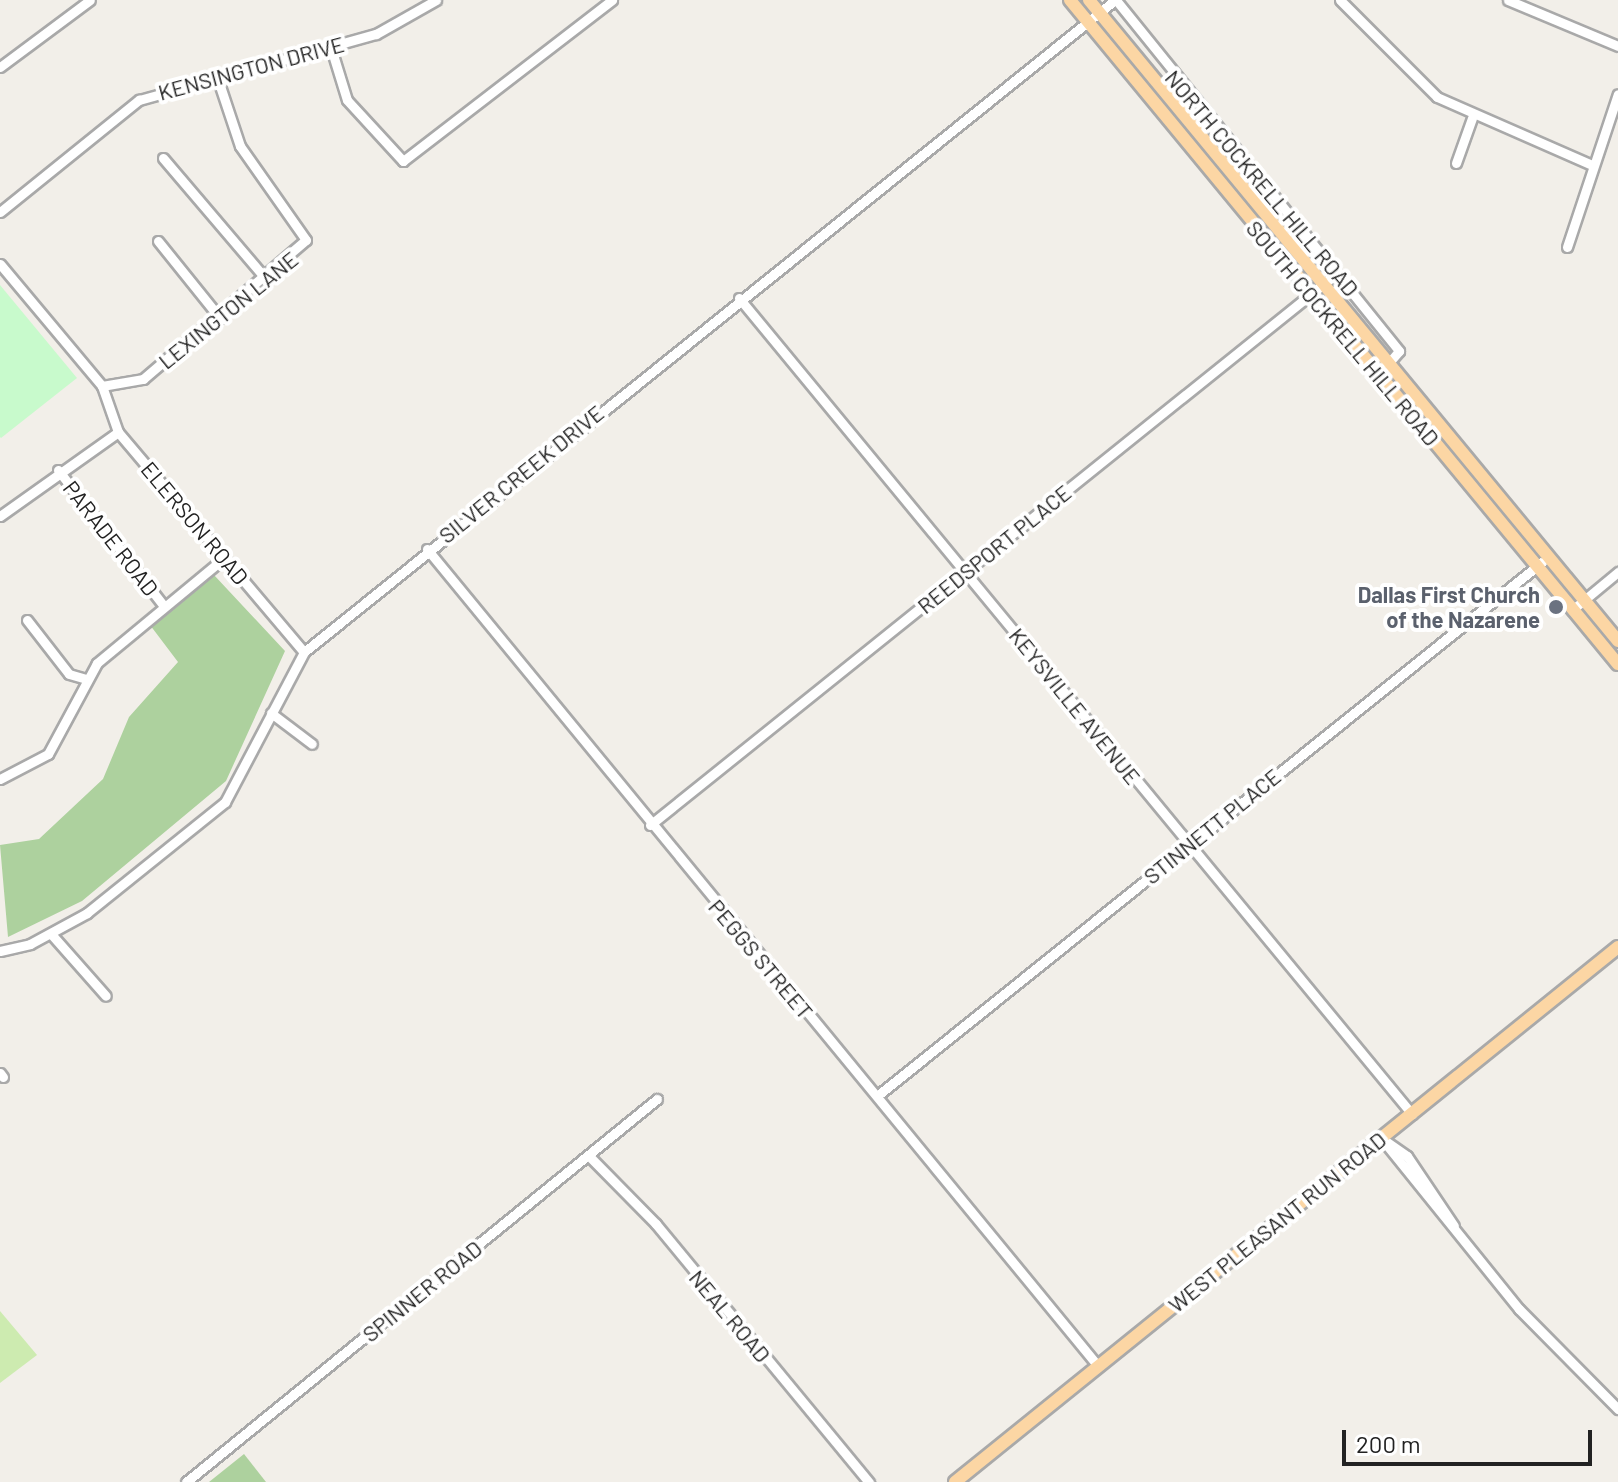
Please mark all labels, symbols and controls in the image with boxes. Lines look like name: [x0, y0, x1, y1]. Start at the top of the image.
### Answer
street label: KENSINGTON DRIVE: [155, 30, 347, 106]
street label: NORTH COCKRELL HILL ROAD: [1160, 65, 1364, 301]
street label: SOUTH COCKRELL HILL ROAD: [1241, 215, 1445, 451]
street label: LEXINGTON LANE: [153, 246, 303, 374]
street label: SILVER CREEK DRIVE: [433, 399, 609, 549]
street label: ELERSON ROAD: [136, 456, 254, 590]
street label: PARADE ROAD: [58, 475, 164, 601]
street label: REEDSPORT PLACE: [912, 479, 1076, 619]
place label: Dallas First Church of the Nazarene: [1358, 581, 1540, 632]
marker: Dallas First Church of the Nazarene: [1547, 598, 1565, 616]
street label: KEYSVILLE AVENUE: [1004, 622, 1146, 790]
street label: STINNETT PLACE: [1138, 763, 1286, 889]
street label: PEGGS STREET: [703, 894, 819, 1024]
street label: WEST PLEASANT RUN ROAD: [1163, 1126, 1391, 1318]
street label: SPINNER ROAD: [357, 1235, 487, 1347]
street label: NEAL ROAD: [684, 1265, 776, 1367]
scale bar: [1346, 1414, 1596, 1464]
text: 200 m: [1356, 1429, 1421, 1458]

